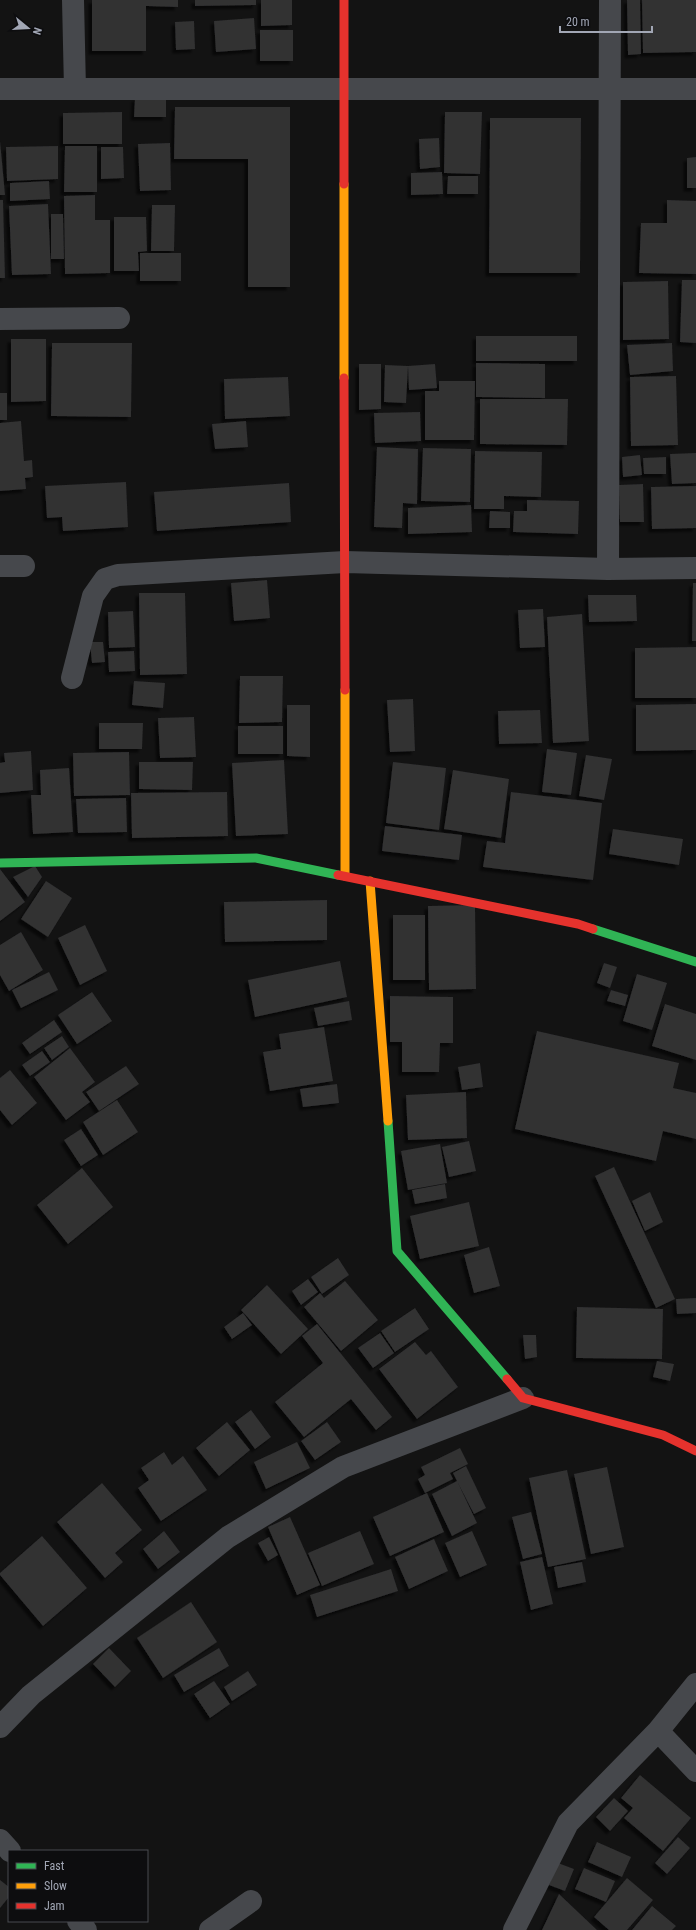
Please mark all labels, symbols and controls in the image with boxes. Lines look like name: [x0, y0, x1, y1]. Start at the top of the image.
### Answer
north arrow: [8, 8, 48, 48]
scale bar: [560, 8, 652, 34]
text: 20 m: [566, 15, 590, 29]
text: N: [30, 26, 44, 36]
legend: [8, 1850, 148, 1922]
text: Fast: [44, 1859, 65, 1873]
text: Slow: [44, 1879, 67, 1893]
text: Jam: [44, 1899, 65, 1913]

